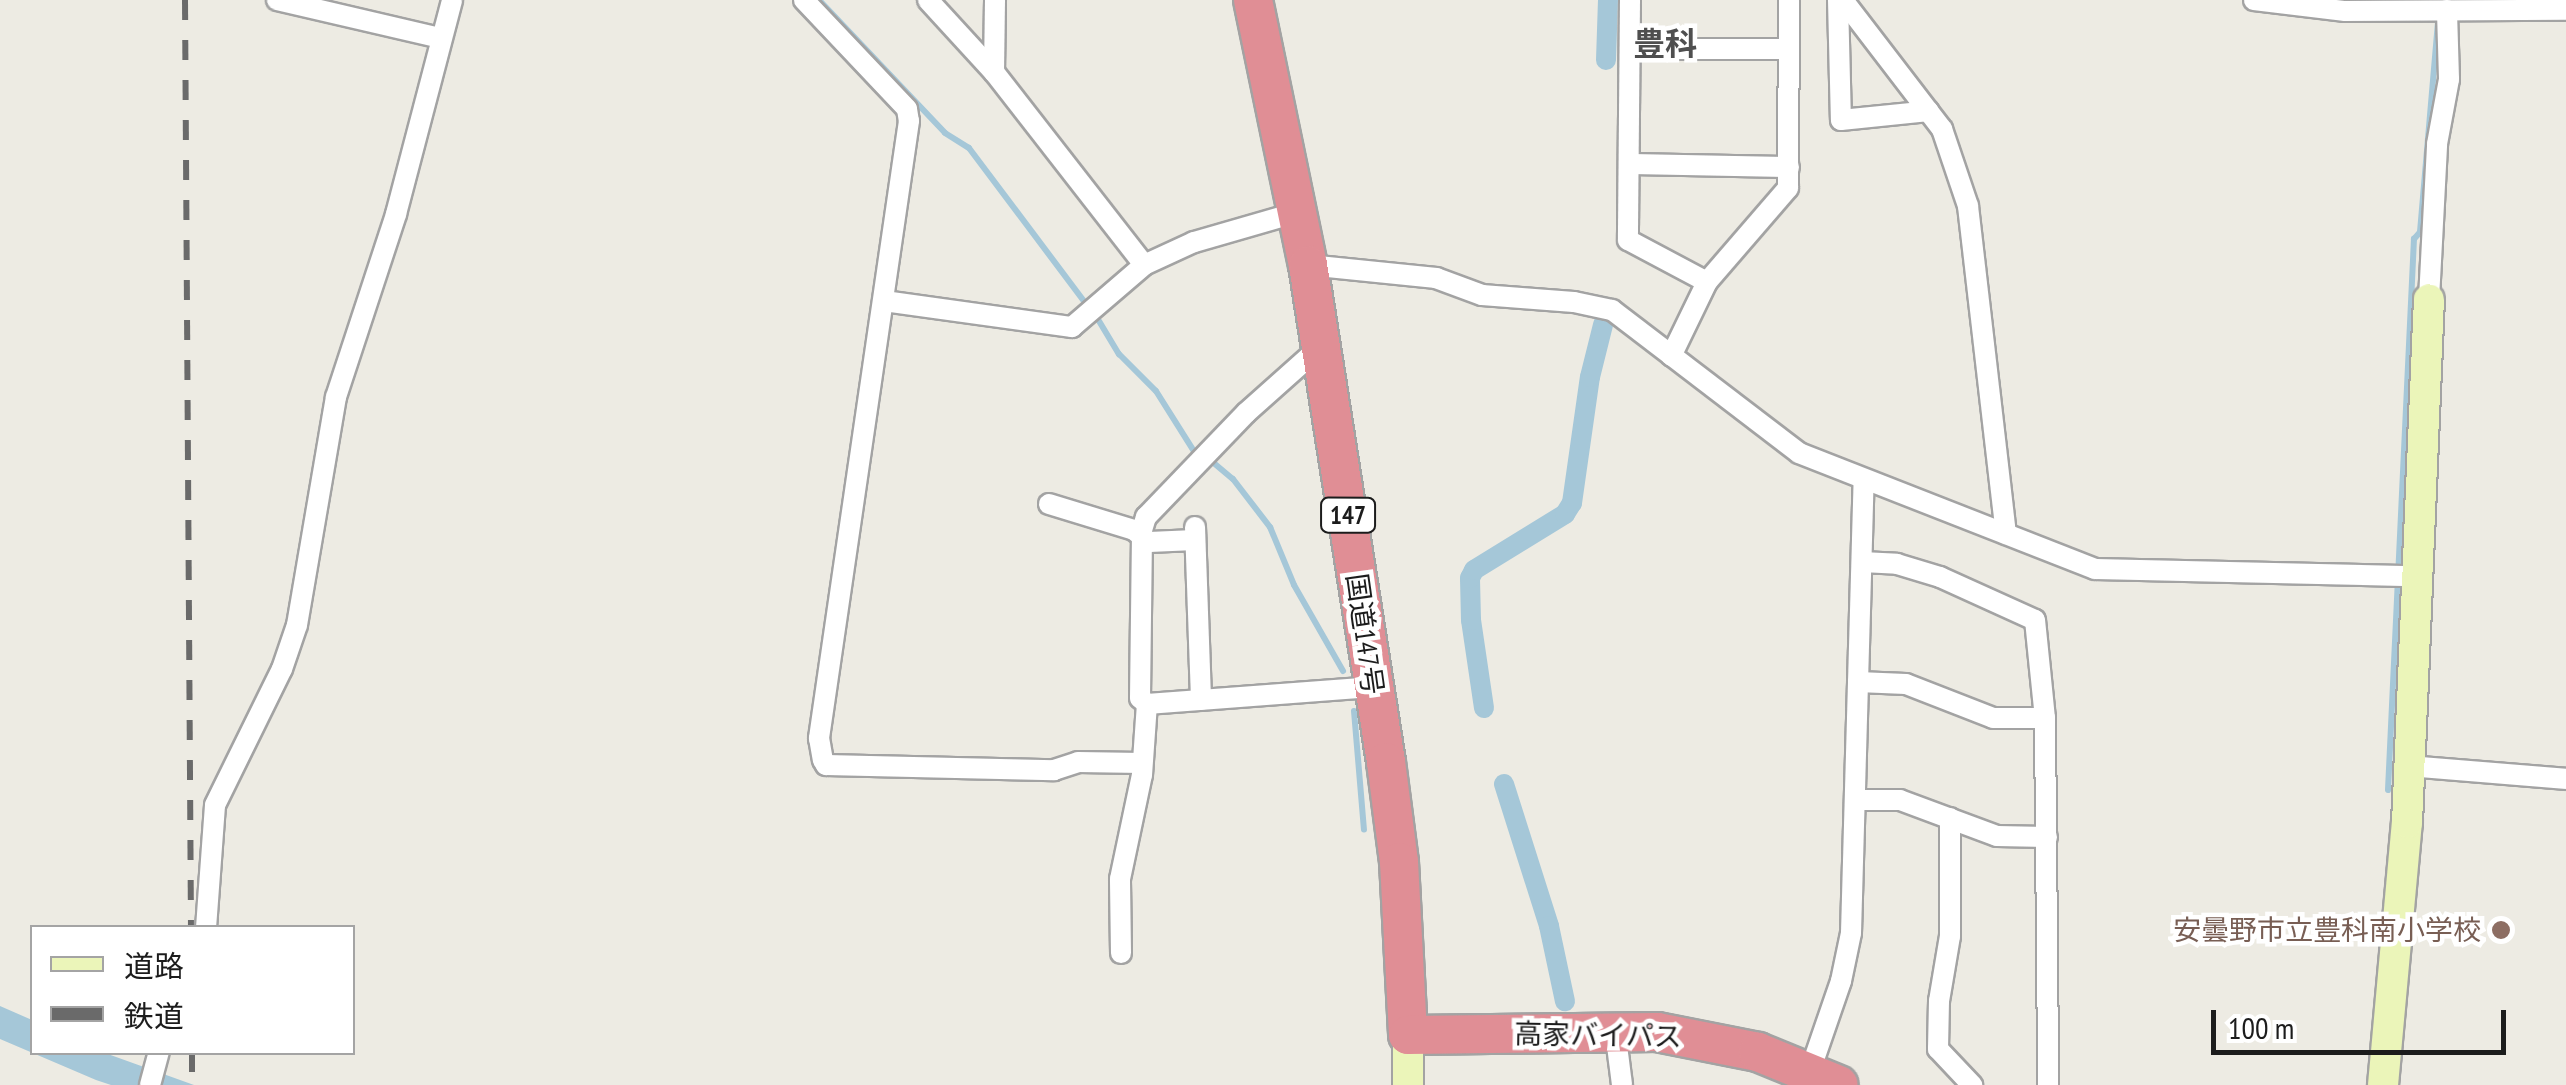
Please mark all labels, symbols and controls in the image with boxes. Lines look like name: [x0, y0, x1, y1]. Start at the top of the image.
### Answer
district label: 豊科: [1633, 24, 1697, 62]
road number: 147: [1318, 495, 1378, 535]
street label: 国道147号: [1340, 571, 1390, 697]
place label: 安曇野市立豊科南小学校: [2173, 913, 2481, 947]
marker: 安曇野市立豊科南小学校: [2490, 919, 2512, 941]
legend: [30, 925, 355, 1055]
text: 道路: [124, 946, 184, 985]
scale bar: [2216, 990, 2511, 1052]
text: 鉄道: [124, 996, 184, 1035]
text: 100 m: [2228, 1008, 2294, 1047]
street label: 高家バイパス: [1514, 1017, 1682, 1053]

